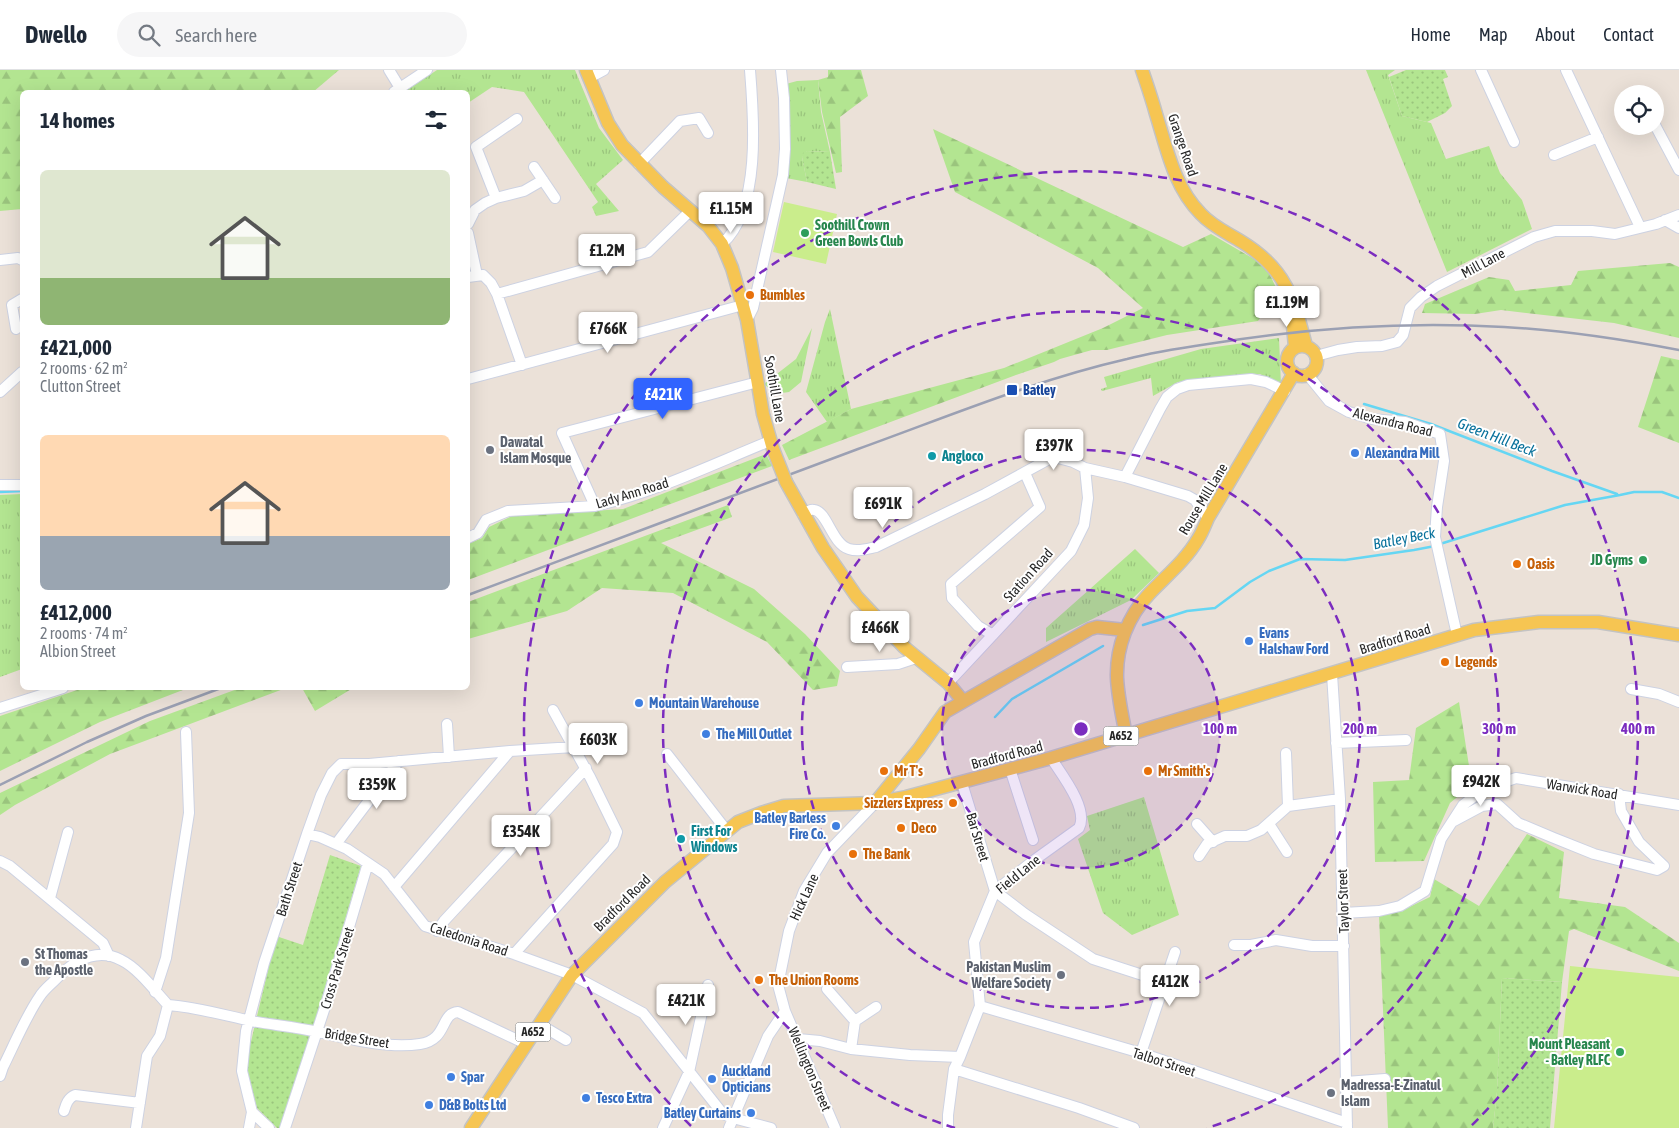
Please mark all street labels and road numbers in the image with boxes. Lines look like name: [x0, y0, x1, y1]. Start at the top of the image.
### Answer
street label: Grange Road: [1165, 112, 1201, 178]
street label: Mill Lane: [1458, 245, 1508, 281]
street label: Soothill Lane: [761, 354, 789, 424]
street label: Alexandra Road: [1352, 404, 1434, 440]
street label: Rouse Mill Lane: [1175, 460, 1231, 538]
street label: Lady Ann Road: [594, 474, 670, 512]
street label: Station Road: [1000, 545, 1056, 605]
street label: Bradford Road: [1358, 621, 1432, 657]
road number: A652: [1104, 726, 1138, 746]
street label: Bradford Road: [969, 738, 1045, 772]
street label: Warwick Road: [1545, 775, 1619, 803]
street label: Bar Street: [963, 811, 993, 863]
street label: Field Lane: [993, 851, 1043, 897]
street label: Bath Street: [273, 860, 305, 918]
street label: Taylor Street: [1334, 869, 1352, 933]
street label: Bradford Road: [590, 871, 654, 935]
street label: Hick Lane: [786, 871, 822, 923]
street label: Caledonia Road: [428, 919, 510, 959]
street label: Cross Park Street: [317, 925, 357, 1011]
road number: A652: [516, 1022, 550, 1042]
street label: Bridge Street: [323, 1025, 391, 1051]
street label: Wellington Street: [785, 1025, 835, 1113]
street label: Talbot Street: [1130, 1044, 1198, 1080]

